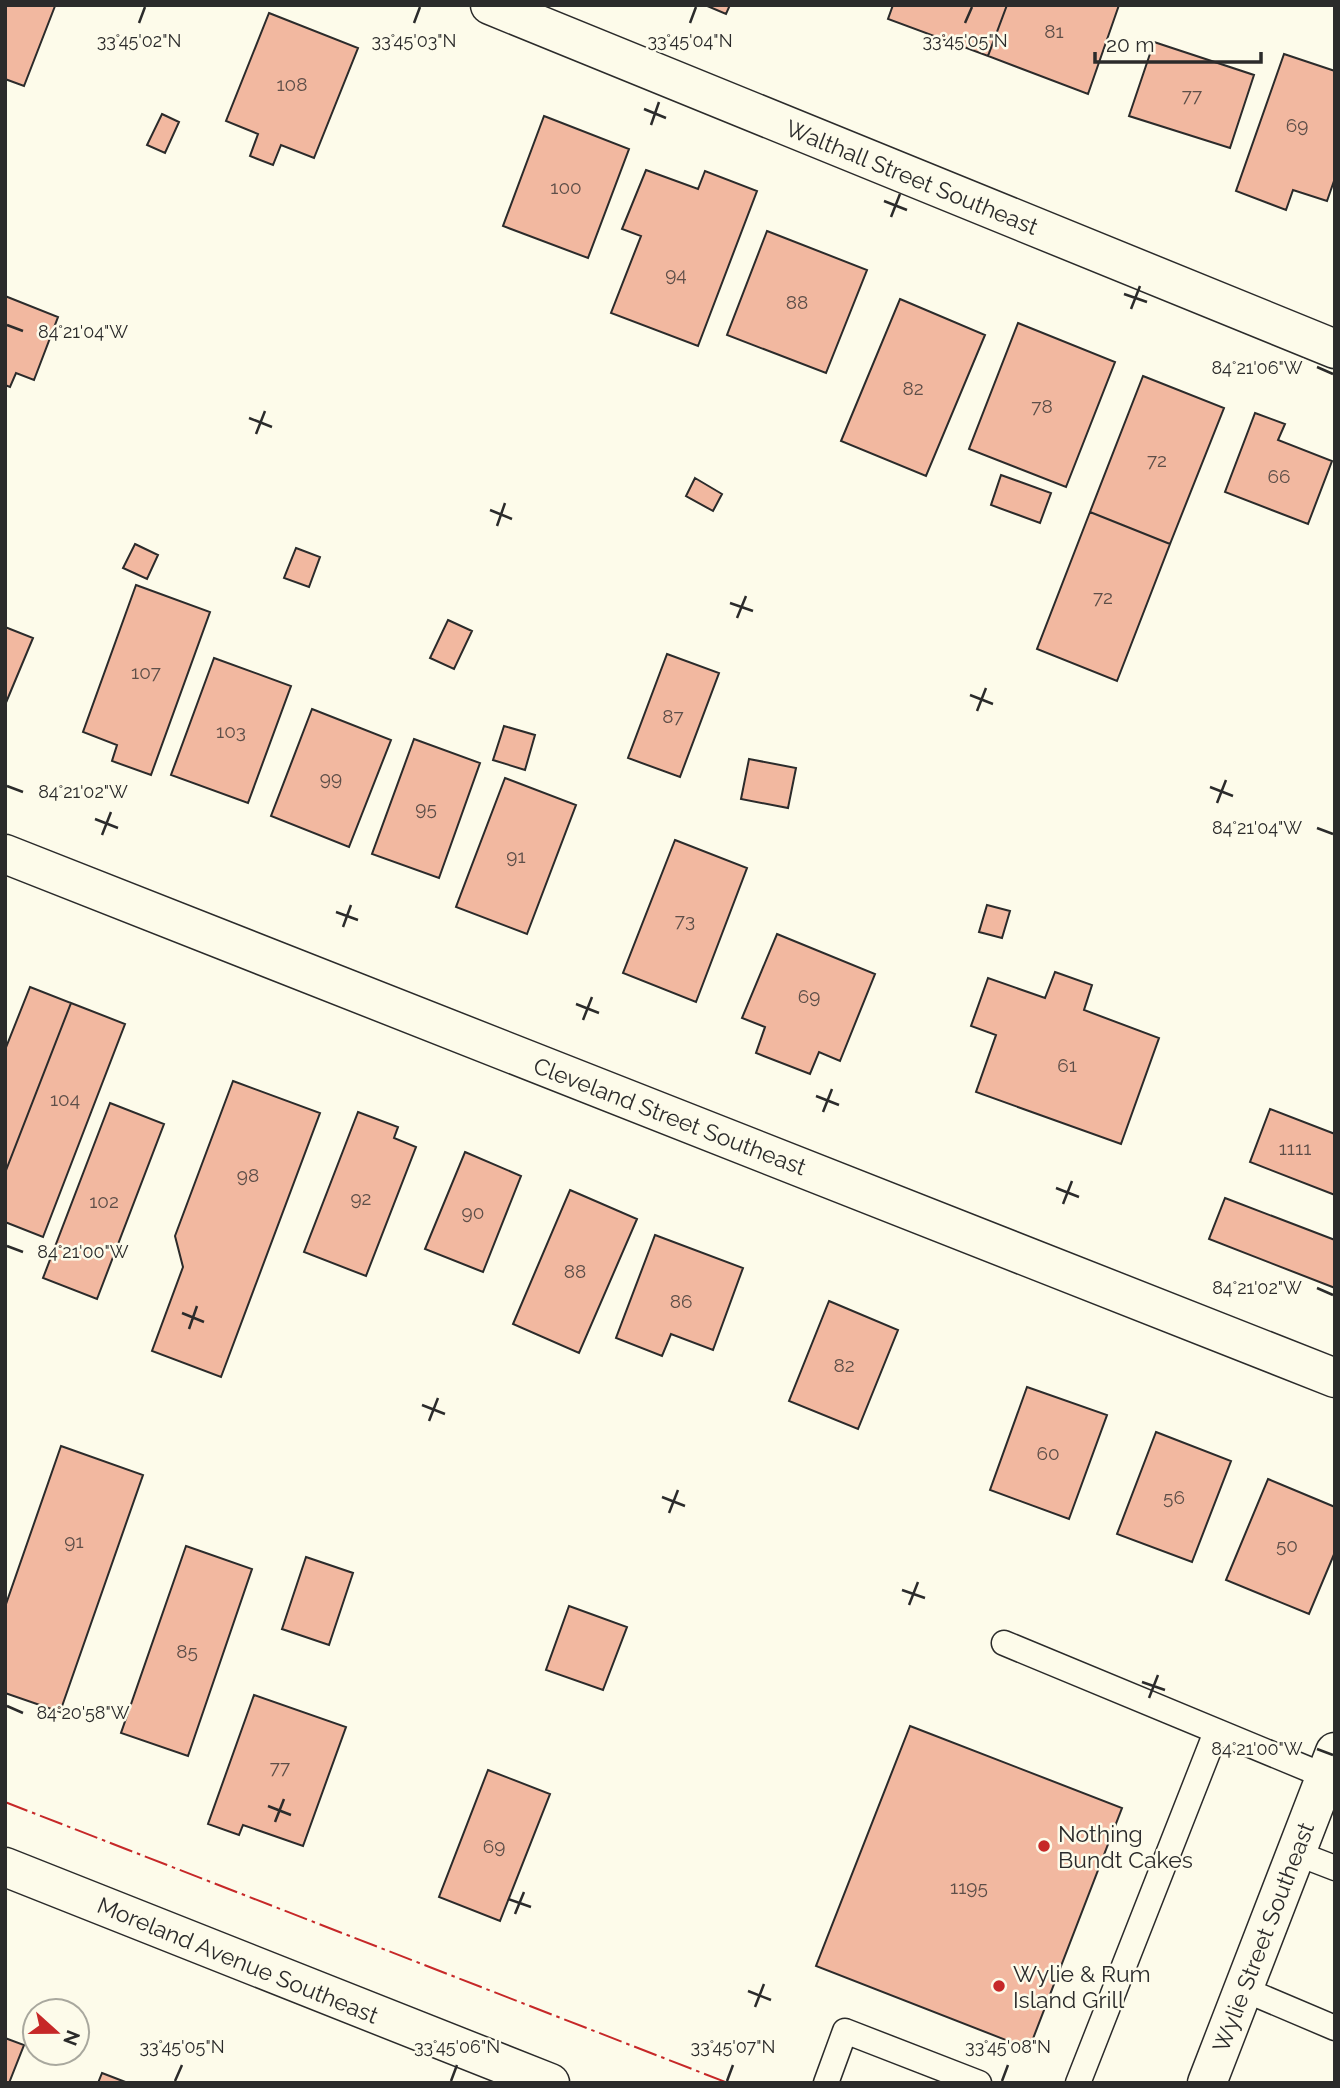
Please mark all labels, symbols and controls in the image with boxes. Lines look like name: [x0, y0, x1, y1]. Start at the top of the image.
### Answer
house number: 81: [1044, 20, 1064, 42]
scale bar: [1095, 21, 1261, 65]
text: 33°45'02"N: [97, 30, 181, 51]
text: 33°45'03"N: [372, 30, 456, 51]
text: 33°45'04"N: [647, 30, 733, 51]
text: 33°45'05"N: [922, 30, 1008, 51]
text: 20 m: [1106, 32, 1154, 57]
house number: 108: [276, 73, 308, 95]
house number: 77: [1182, 84, 1202, 106]
street label: Walthall Street Southeast: [782, 114, 1042, 240]
house number: 69: [1286, 114, 1308, 136]
house number: 100: [550, 176, 582, 198]
house number: 94: [665, 263, 687, 285]
house number: 88: [786, 291, 808, 313]
text: 84°21'04"W: [38, 321, 128, 342]
text: 84°21'06"W: [1211, 357, 1303, 378]
house number: 82: [902, 377, 924, 399]
house number: 78: [1031, 395, 1053, 417]
house number: 72: [1147, 449, 1167, 471]
house number: 66: [1268, 465, 1290, 487]
house number: 72: [1093, 586, 1113, 608]
house number: 107: [131, 661, 161, 683]
house number: 87: [662, 705, 684, 727]
house number: 103: [216, 720, 246, 742]
house number: 99: [320, 767, 342, 789]
text: 84°21'02"W: [38, 781, 128, 802]
house number: 95: [415, 797, 437, 819]
text: 84°21'04"W: [1212, 817, 1302, 838]
house number: 91: [506, 845, 526, 867]
house number: 73: [675, 909, 695, 931]
house number: 69: [798, 985, 820, 1007]
street label: Cleveland Street Southeast: [530, 1051, 810, 1181]
house number: 61: [1057, 1054, 1077, 1076]
house number: 104: [50, 1088, 80, 1110]
house number: 1111: [1279, 1137, 1311, 1159]
house number: 98: [237, 1164, 259, 1186]
house number: 92: [350, 1187, 372, 1209]
house number: 102: [89, 1190, 119, 1212]
house number: 90: [462, 1201, 484, 1223]
text: 84°21'00"W: [37, 1241, 129, 1262]
house number: 88: [564, 1260, 586, 1282]
text: 84°21'02"W: [1212, 1277, 1302, 1298]
house number: 86: [670, 1290, 692, 1312]
house number: 82: [833, 1354, 855, 1376]
house number: 60: [1036, 1442, 1060, 1464]
house number: 56: [1163, 1486, 1185, 1508]
house number: 91: [64, 1530, 84, 1552]
house number: 50: [1276, 1534, 1298, 1556]
house number: 85: [176, 1640, 198, 1662]
text: 84°20'58"W: [36, 1702, 130, 1723]
text: 84°21'00"W: [1211, 1738, 1303, 1759]
house number: 77: [270, 1756, 290, 1778]
street label: Wylie Street Southeast: [1207, 1818, 1319, 2056]
place label: Nothing Bundt Cakes: [1058, 1820, 1193, 1873]
house number: 69: [483, 1835, 505, 1857]
marker: Nothing Bundt Cakes: [1036, 1838, 1052, 1854]
house number: 1195: [950, 1876, 988, 1898]
street label: Moreland Avenue Southeast: [94, 1891, 383, 2029]
place label: Wylie & Rum Island Grill: [1013, 1960, 1151, 2013]
marker: Wylie & Rum Island Grill: [991, 1978, 1007, 1994]
north arrow: [21, 1997, 91, 2067]
text: N: [59, 2027, 85, 2049]
text: 33°45'05"N: [139, 2036, 225, 2057]
text: 33°45'06"N: [414, 2036, 500, 2057]
text: 33°45'07"N: [691, 2036, 775, 2057]
text: 33°45'08"N: [965, 2036, 1051, 2057]

